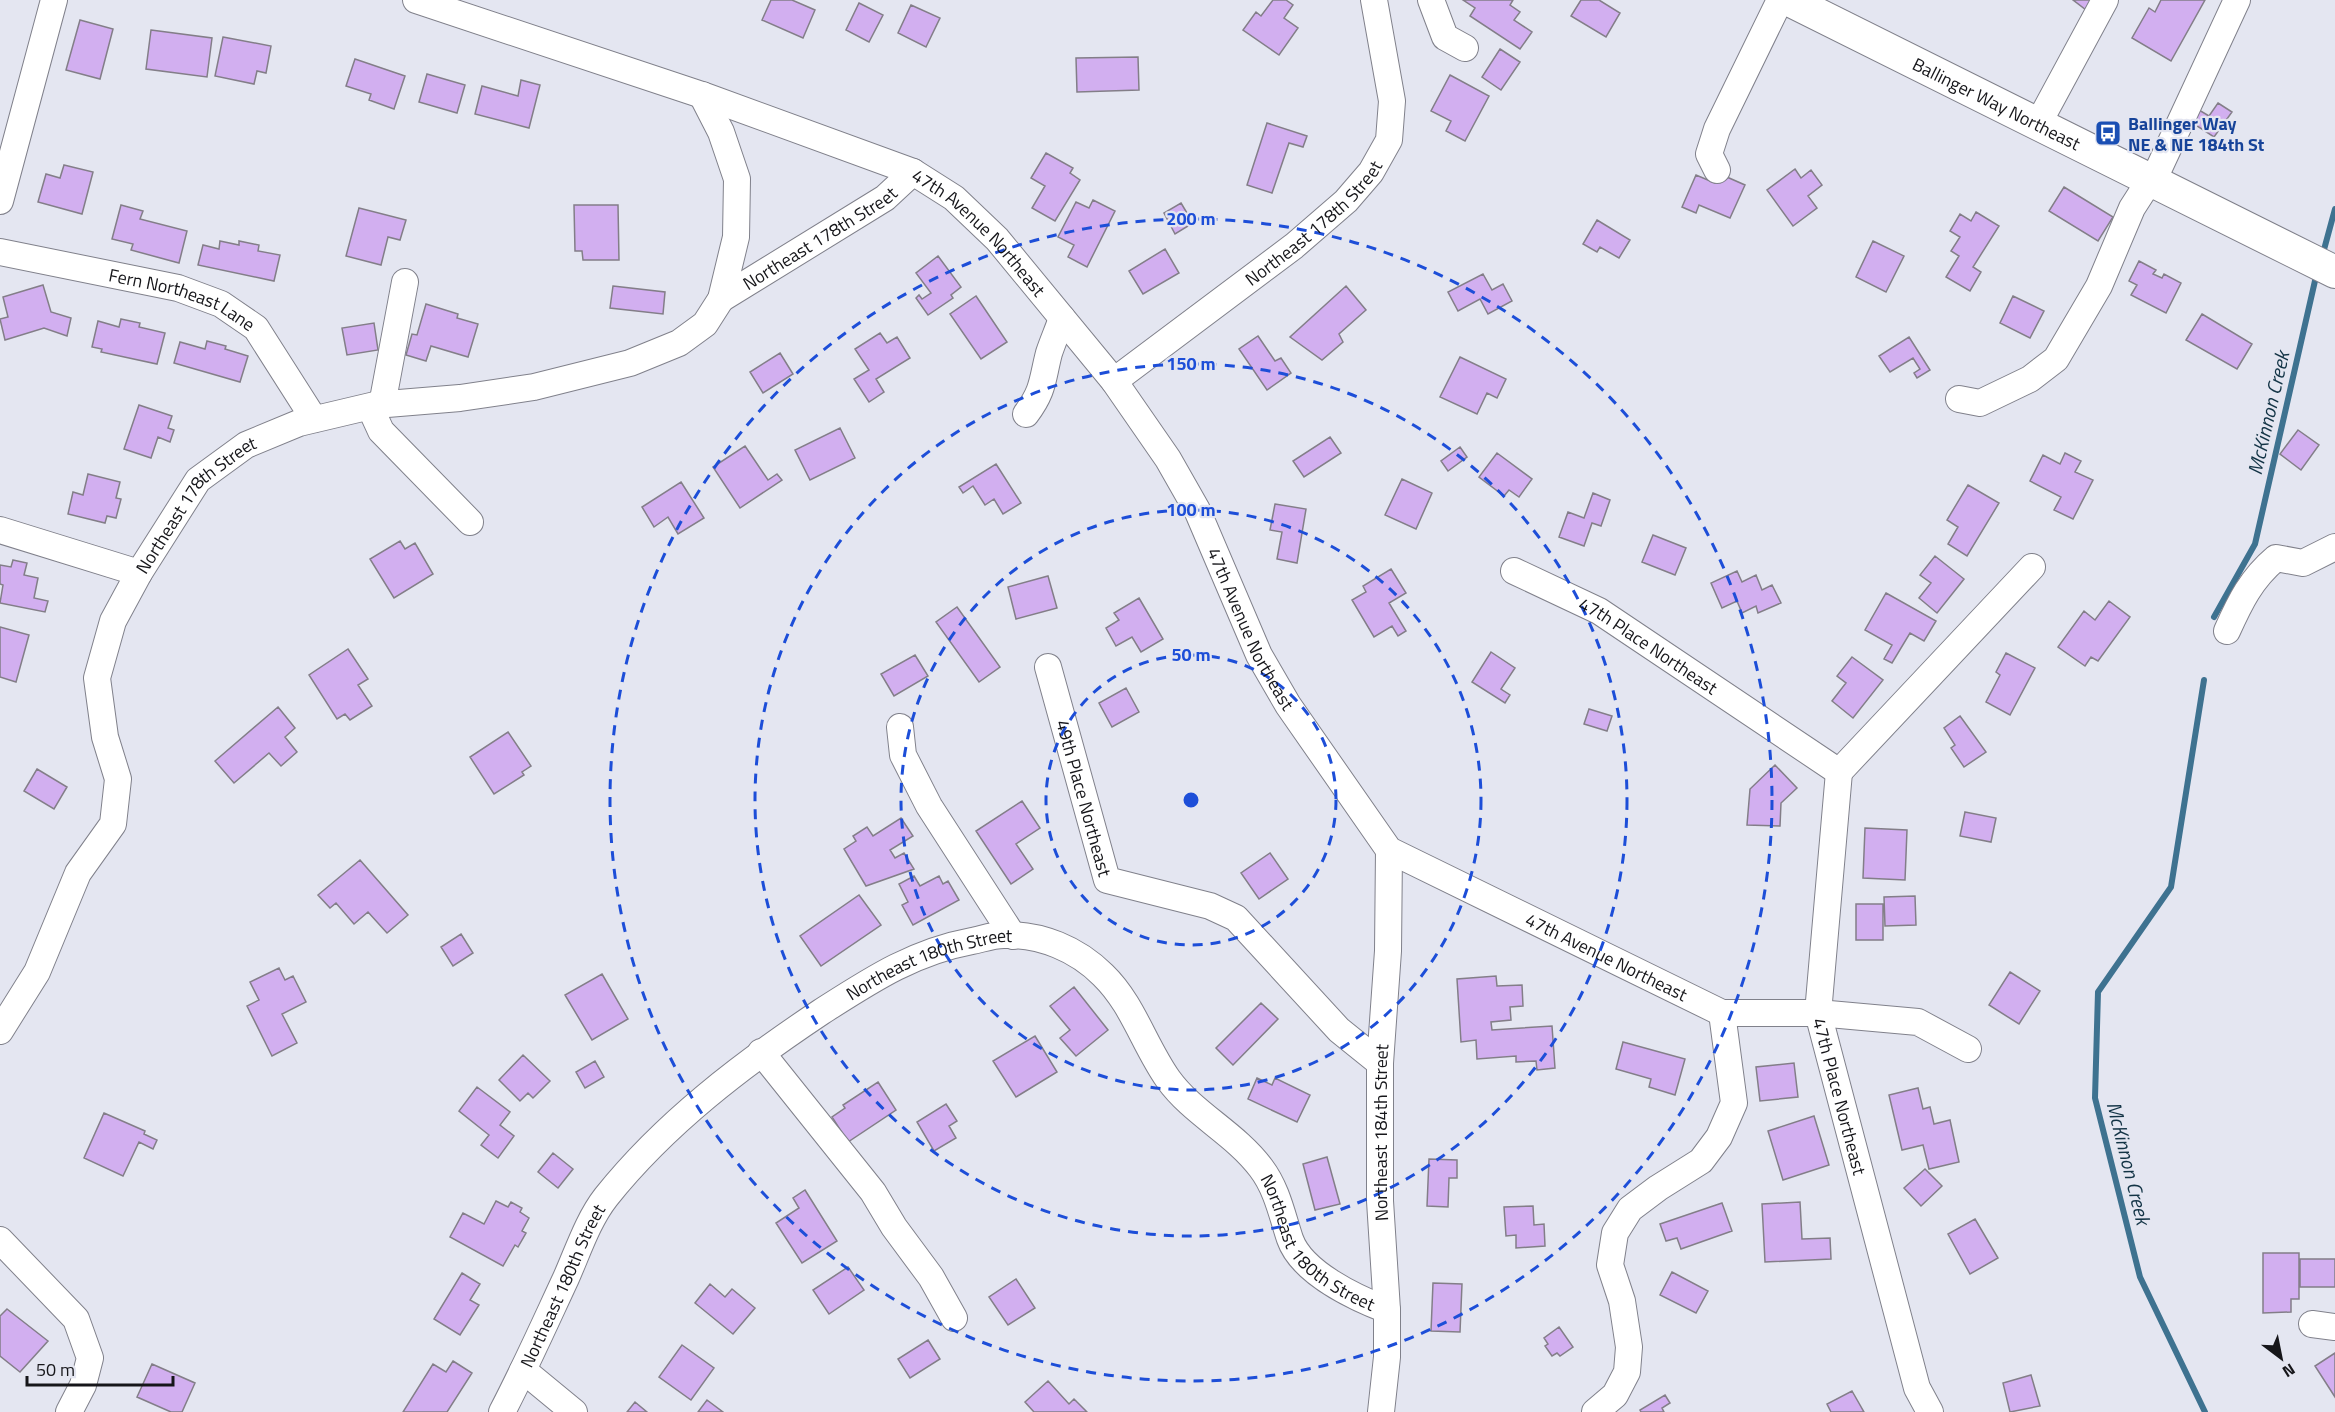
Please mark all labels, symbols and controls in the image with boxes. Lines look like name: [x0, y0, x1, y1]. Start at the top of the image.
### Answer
street label: Ballinger Way Northeast: [1908, 50, 2086, 157]
place label: Ballinger Way NE & NE 184th St: [2128, 110, 2265, 158]
bus stop icon: Ballinger Way NE & NE 184th St: [2093, 118, 2123, 148]
street label: Northeast 178th Street: [1239, 155, 1389, 292]
street label: 47th Avenue Northeast: [907, 161, 1053, 303]
street label: Northeast 178th Street: [737, 179, 904, 296]
text: 200 m: [1166, 205, 1216, 232]
street label: Fern Northeast Lane: [107, 261, 261, 337]
water label: McKinnon Creek: [2239, 346, 2298, 478]
text: 150 m: [1166, 350, 1216, 377]
street label: Northeast 178th Street: [129, 429, 261, 579]
text: 100 m: [1166, 496, 1216, 523]
street label: 47th Avenue Northeast: [1201, 543, 1302, 716]
street label: 47th Place Northeast: [1575, 590, 1724, 701]
text: 50 m: [1171, 641, 1211, 668]
street label: 49th Place Northeast: [1050, 717, 1119, 880]
centre of rings: [1181, 790, 1201, 810]
street label: 47th Avenue Northeast: [1521, 905, 1693, 1008]
street label: Northeast 180th Street: [841, 921, 1013, 1006]
street label: 47th Place Northeast: [1806, 1015, 1874, 1178]
street label: Northeast 184th Street: [1366, 1042, 1395, 1222]
water label: McKinnon Creek: [2099, 1098, 2160, 1230]
street label: Northeast 180th Street: [1254, 1169, 1380, 1317]
street label: Northeast 180th Street: [513, 1198, 612, 1372]
north arrow: [2251, 1328, 2311, 1388]
scale bar: [27, 1349, 172, 1387]
text: 50 m: [36, 1356, 75, 1383]
text: N: [2278, 1358, 2300, 1384]

